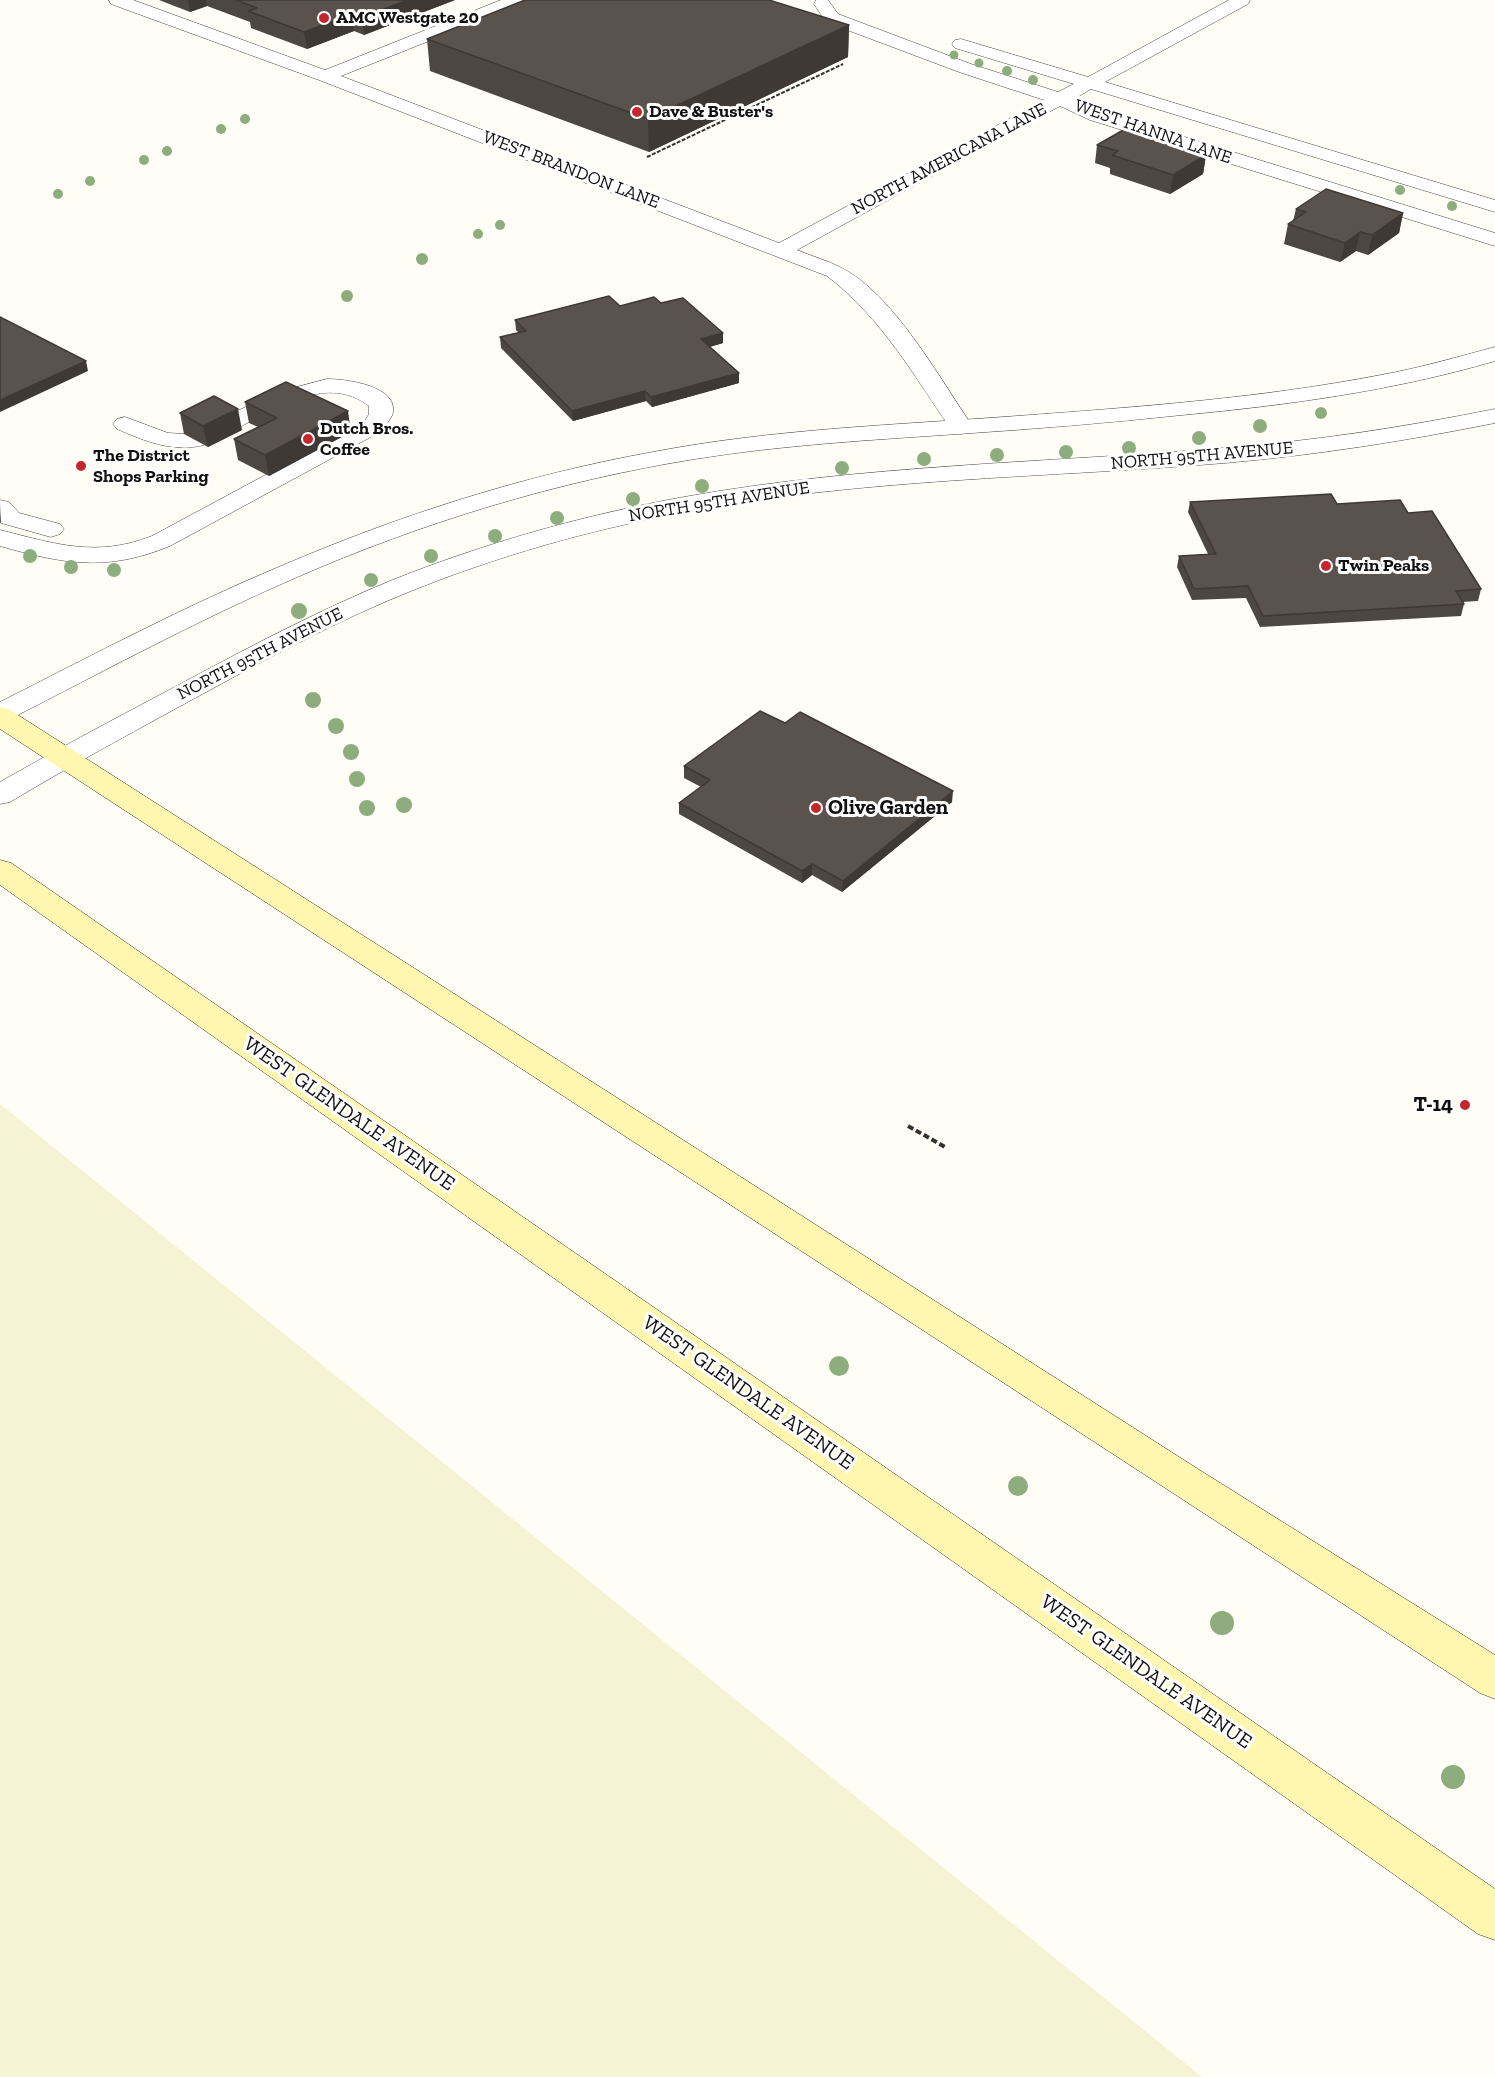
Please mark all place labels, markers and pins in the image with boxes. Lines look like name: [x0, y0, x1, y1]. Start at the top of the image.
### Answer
place label: AMC Westgate 20: [336, 7, 479, 29]
marker: AMC Westgate 20: [317, 11, 331, 25]
place label: Dave & Buster's: [649, 101, 773, 123]
marker: Dave & Buster's: [630, 105, 644, 119]
place label: Dutch Bros. Coffee: [320, 418, 413, 460]
marker: Dutch Bros. Coffee: [301, 432, 315, 446]
place label: The District Shops Parking: [93, 445, 209, 488]
marker: The District Shops Parking: [74, 459, 88, 473]
place label: Twin Peaks: [1338, 555, 1429, 577]
marker: Twin Peaks: [1319, 559, 1333, 573]
place label: Olive Garden: [828, 795, 948, 821]
marker: Olive Garden: [809, 801, 823, 815]
place label: T-14: [1414, 1092, 1453, 1118]
marker: T-14: [1458, 1098, 1472, 1112]

